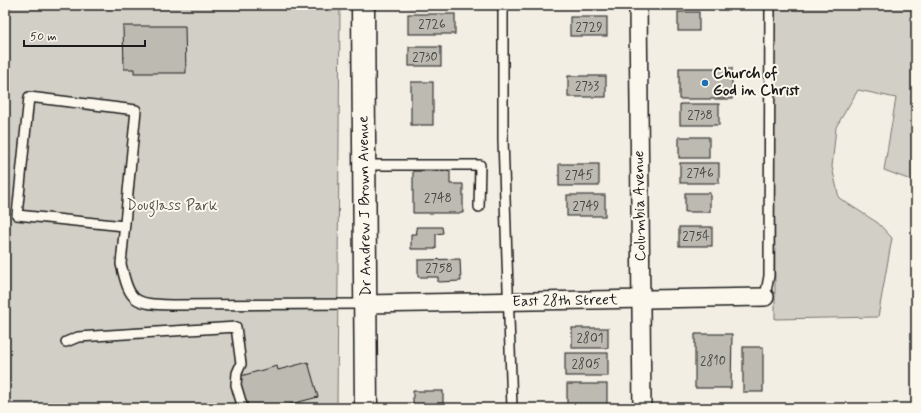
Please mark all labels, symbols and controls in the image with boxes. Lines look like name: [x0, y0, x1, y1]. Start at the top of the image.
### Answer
house number: 2726: [418, 16, 446, 33]
house number: 2729: [575, 19, 603, 36]
scale bar: [24, 22, 145, 48]
text: 50 m: [30, 29, 57, 45]
house number: 2730: [412, 49, 438, 66]
place label: Church of God in Christ: [713, 64, 800, 101]
house number: 2733: [575, 78, 599, 95]
marker: Church of God in Christ: [700, 78, 710, 88]
house number: 2738: [687, 107, 713, 124]
street label: Dr Andrew J Brown Avenue: [353, 115, 377, 297]
street label: Columbia Avenue: [629, 150, 651, 262]
house number: 2746: [686, 165, 714, 182]
house number: 2745: [565, 167, 593, 184]
house number: 2748: [424, 190, 452, 207]
park label: Douglass Park: [127, 196, 218, 217]
house number: 2749: [573, 198, 599, 215]
house number: 2754: [682, 228, 710, 245]
house number: 2758: [425, 260, 453, 277]
street label: East 28th Street: [512, 290, 618, 312]
house number: 2801: [576, 330, 604, 347]
house number: 2810: [700, 353, 726, 370]
house number: 2805: [571, 356, 601, 373]

